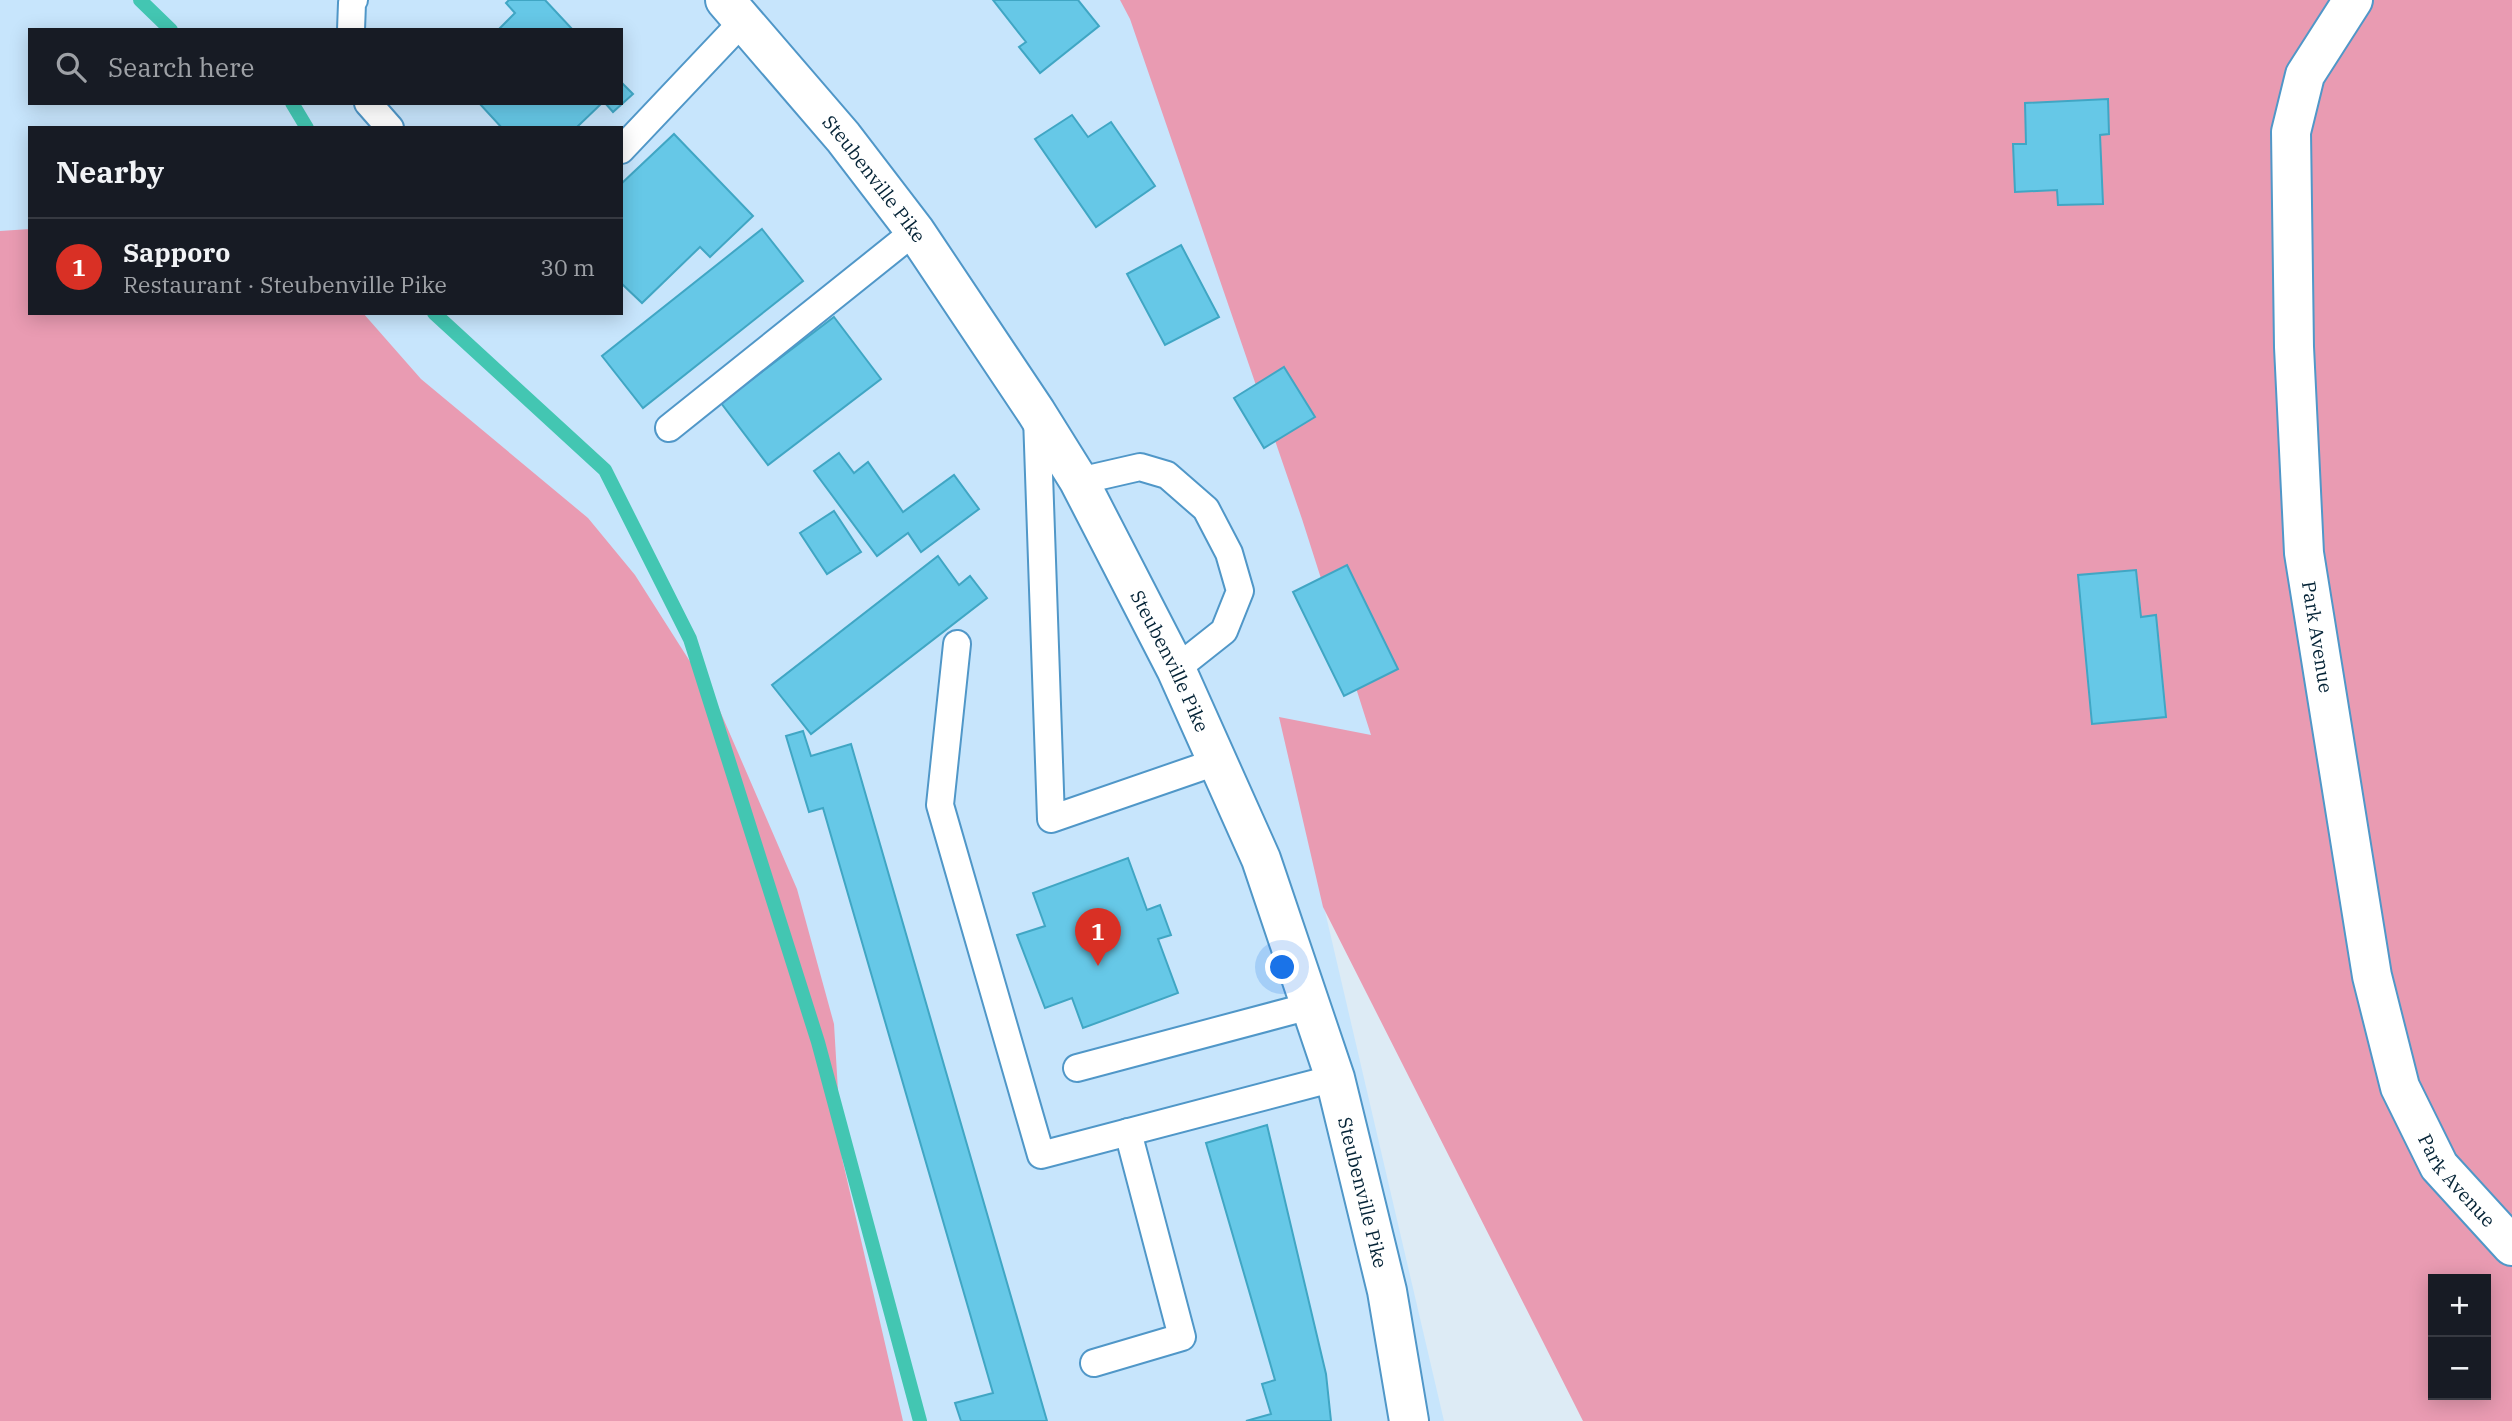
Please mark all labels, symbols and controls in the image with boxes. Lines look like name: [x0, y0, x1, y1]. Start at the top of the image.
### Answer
search box: [28, 28, 623, 105]
icon: search: [52, 48, 90, 86]
text: Search here: [108, 50, 254, 84]
street label: Steubenville Pike: [818, 110, 931, 247]
text: Nearby: [56, 152, 164, 191]
text: Sapporo: [123, 235, 230, 269]
text: 1: [72, 252, 86, 282]
text: 30 m: [540, 252, 595, 282]
text: Restaurant · Steubenville Pike: [123, 269, 447, 299]
street label: Park Avenue: [2297, 579, 2338, 694]
street label: Steubenville Pike: [1125, 586, 1215, 736]
pin: 1: [1075, 908, 1121, 966]
your location: [1265, 950, 1299, 984]
street label: Steubenville Pike: [1333, 1115, 1393, 1270]
street label: Park Avenue: [2413, 1130, 2501, 1232]
map controls: [2428, 1274, 2491, 1400]
button: +: [2428, 1274, 2491, 1337]
button: −: [2428, 1337, 2491, 1400]

